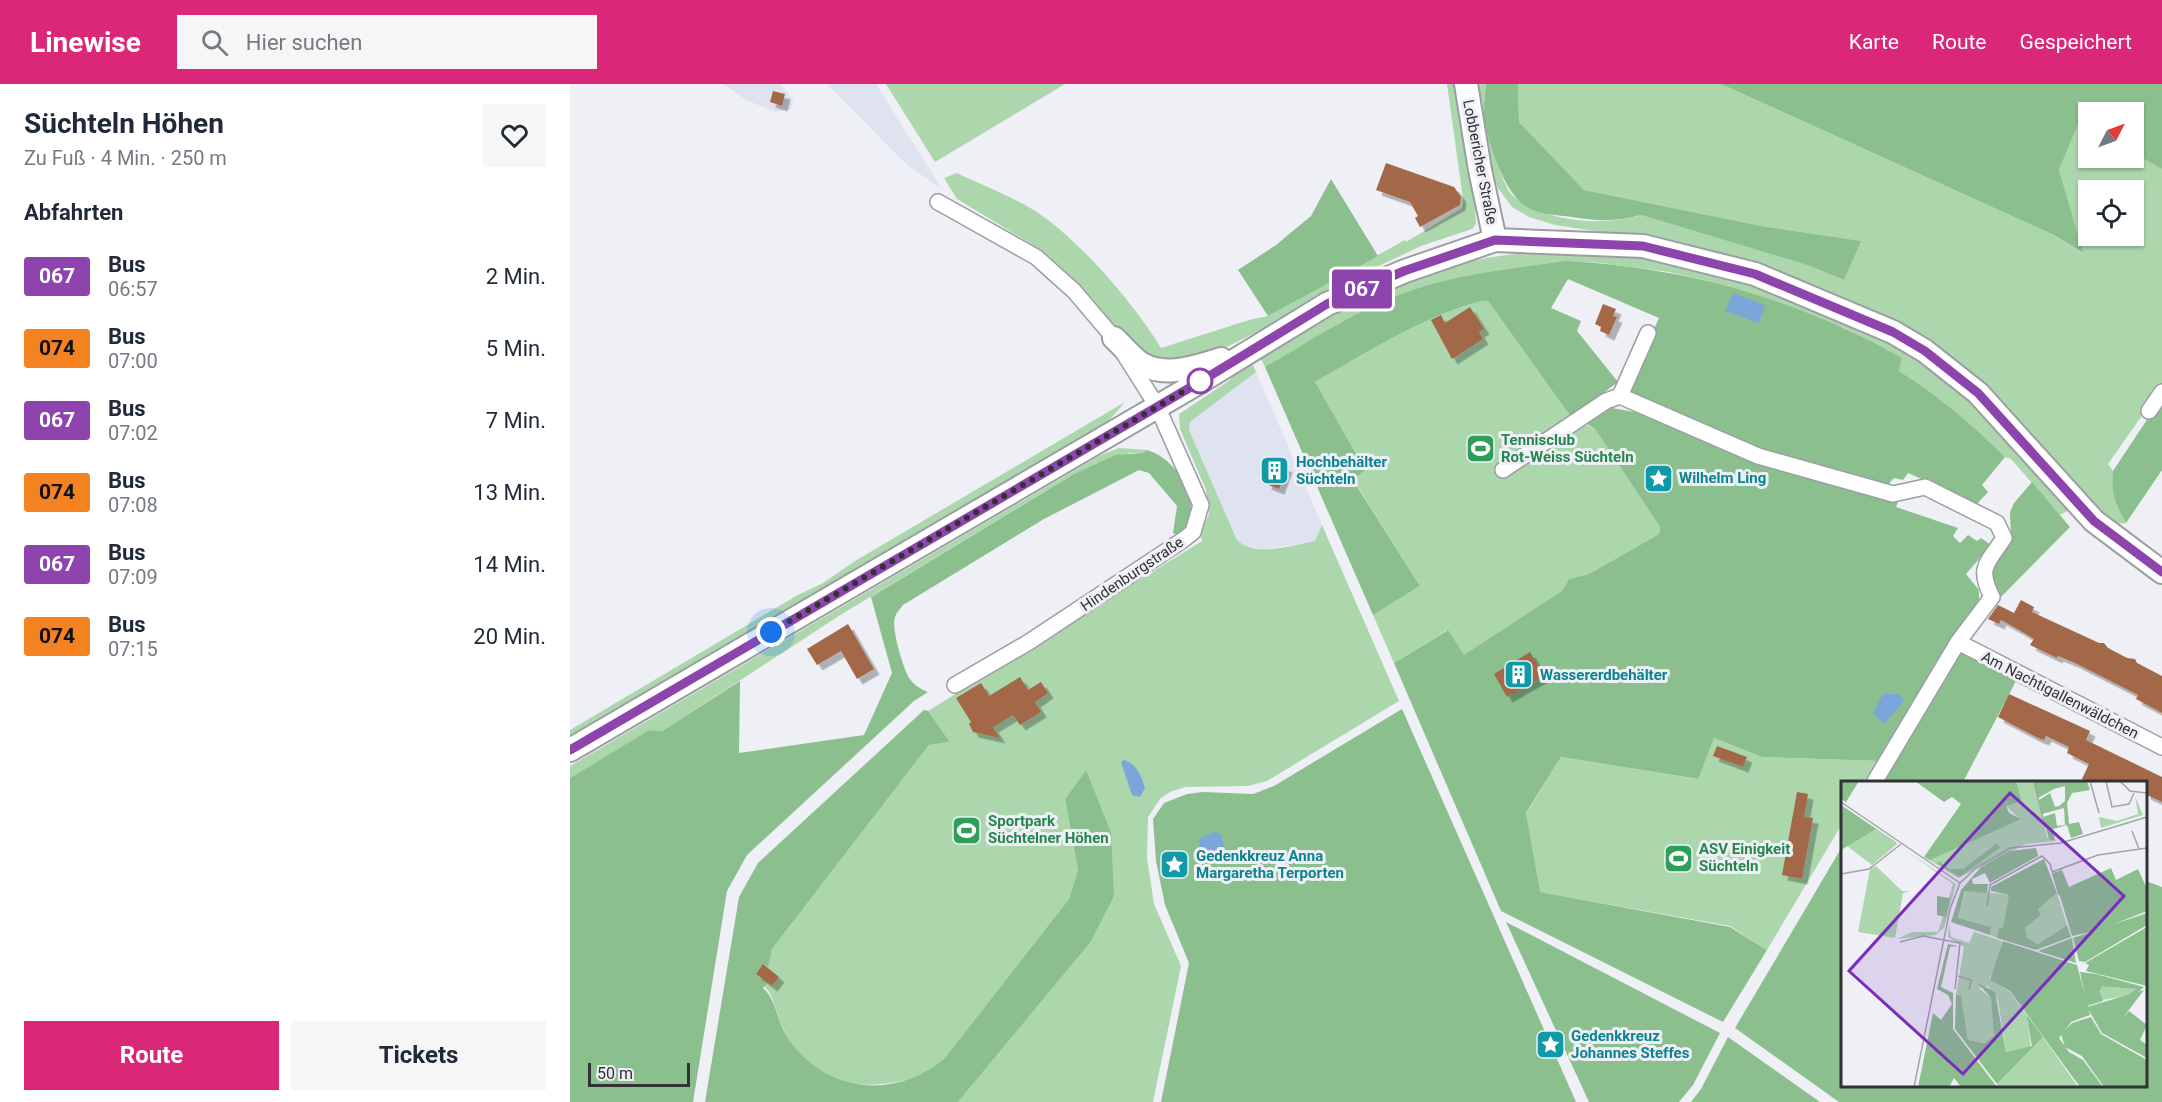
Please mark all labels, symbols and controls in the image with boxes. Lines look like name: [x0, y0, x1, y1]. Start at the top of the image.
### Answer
search box: [177, 15, 597, 69]
text: Linewise: [30, 26, 141, 59]
icon: search: [198, 26, 231, 59]
text: Hier suchen: [246, 30, 362, 55]
text: Karte: [1849, 30, 1899, 54]
text: Route: [1932, 30, 1986, 54]
text: Gespeichert: [2019, 30, 2132, 54]
street label: Lobbericher Straße: [1459, 98, 1501, 226]
north arrow: [2078, 102, 2144, 168]
map controls: [2078, 102, 2144, 246]
button: heart: [483, 104, 546, 167]
text: Süchteln Höhen: [24, 107, 224, 140]
text: Zu Fuß · 4 Min. · 250 m: [24, 146, 227, 170]
button: locate: [2078, 180, 2144, 246]
text: Abfahrten: [24, 200, 123, 225]
text: Bus: [108, 252, 146, 277]
text: 067: [39, 264, 75, 288]
text: 2 Min.: [486, 264, 546, 289]
line badge: 067: [1328, 270, 1396, 308]
text: 06:57: [108, 277, 158, 301]
text: 067: [1344, 277, 1380, 301]
text: Bus: [108, 324, 146, 349]
text: 074: [39, 336, 75, 360]
text: 5 Min.: [486, 336, 546, 361]
text: 07:00: [108, 349, 158, 373]
unlabelled marker: [1187, 368, 1213, 394]
text: Bus: [108, 396, 146, 421]
text: 067: [39, 408, 75, 432]
text: 7 Min.: [486, 408, 546, 433]
text: 07:02: [108, 421, 158, 445]
place label: Tennisclub Rot-Weiss Süchteln: [1501, 431, 1634, 466]
sports icon: Tennisclub Rot-Weiss Süchteln: [1464, 433, 1496, 465]
place label: Hochbehälter Süchteln: [1296, 453, 1387, 488]
building icon: Hochbehälter Süchteln: [1259, 455, 1291, 487]
place icon: Wilhelm Ling: [1642, 462, 1674, 494]
text: Bus: [108, 468, 146, 493]
place label: Wilhelm Ling: [1679, 469, 1766, 487]
text: 074: [39, 480, 75, 504]
text: 13 Min.: [473, 480, 546, 505]
text: 07:08: [108, 493, 158, 517]
street label: Hindenburgstraße: [1077, 533, 1187, 615]
text: Bus: [108, 540, 146, 565]
text: 067: [39, 552, 75, 576]
text: 14 Min.: [473, 552, 546, 577]
text: 07:09: [108, 565, 158, 589]
text: Bus: [108, 612, 146, 637]
your location: [756, 617, 786, 647]
text: 074: [39, 624, 75, 648]
text: 20 Min.: [473, 624, 546, 649]
text: 07:15: [108, 637, 158, 661]
street label: Am Nachtigallenwäldchen: [1978, 647, 2142, 743]
building icon: Wassererdbehälter: [1503, 659, 1535, 691]
place label: Wassererdbehälter: [1540, 666, 1668, 684]
inset map: [1841, 781, 2147, 1087]
place label: Sportpark Süchtelner Höhen: [988, 812, 1109, 847]
sports icon: Sportpark Süchtelner Höhen: [951, 814, 983, 846]
place label: ASV Einigkeit Süchteln: [1699, 840, 1790, 875]
sports icon: ASV Einigkeit Süchteln: [1662, 842, 1694, 874]
place label: Gedenkkreuz Anna Margaretha Terporten: [1196, 847, 1344, 882]
place icon: Gedenkkreuz Anna Margaretha Terporten: [1159, 849, 1191, 881]
button: Route: [24, 1021, 279, 1090]
button: Tickets: [291, 1021, 546, 1090]
place label: Gedenkkreuz Johannes Steffes: [1571, 1027, 1690, 1062]
place icon: Gedenkkreuz Johannes Steffes: [1534, 1029, 1566, 1061]
scale bar: [588, 1060, 690, 1088]
text: 50 m: [597, 1064, 633, 1083]

